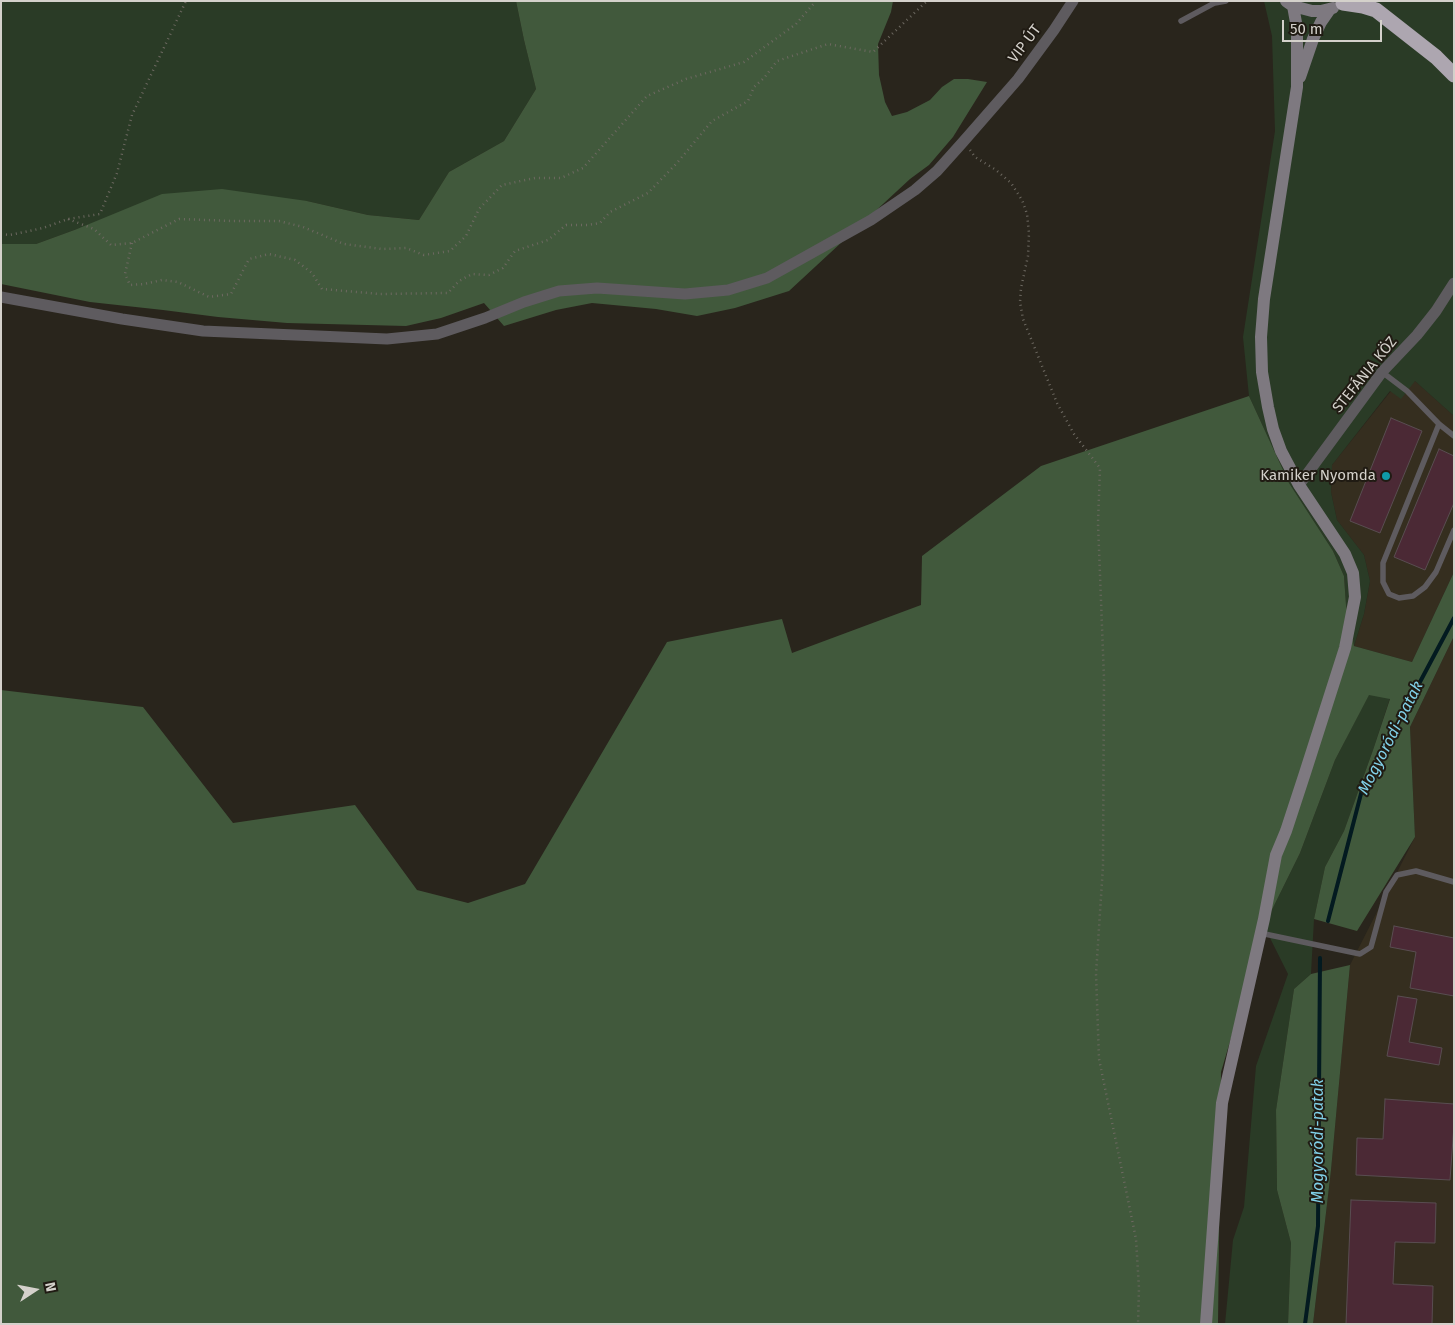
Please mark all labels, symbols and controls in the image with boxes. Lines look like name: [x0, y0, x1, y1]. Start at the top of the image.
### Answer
scale bar: [1285, 10, 1385, 42]
text: 50 m: [1290, 20, 1323, 38]
street label: VIP ÚT: [1005, 21, 1045, 67]
street label: STEFÁNIA KÖZ: [1329, 333, 1401, 417]
place label: Kamiker Nyomda: [1260, 467, 1376, 485]
marker: Kamiker Nyomda: [1380, 470, 1392, 482]
water label: Mogyoródi-patak: [1354, 678, 1428, 798]
water label: Mogyoródi-patak: [1309, 1079, 1329, 1203]
north arrow: [10, 1265, 60, 1315]
text: N: [41, 1281, 59, 1293]

